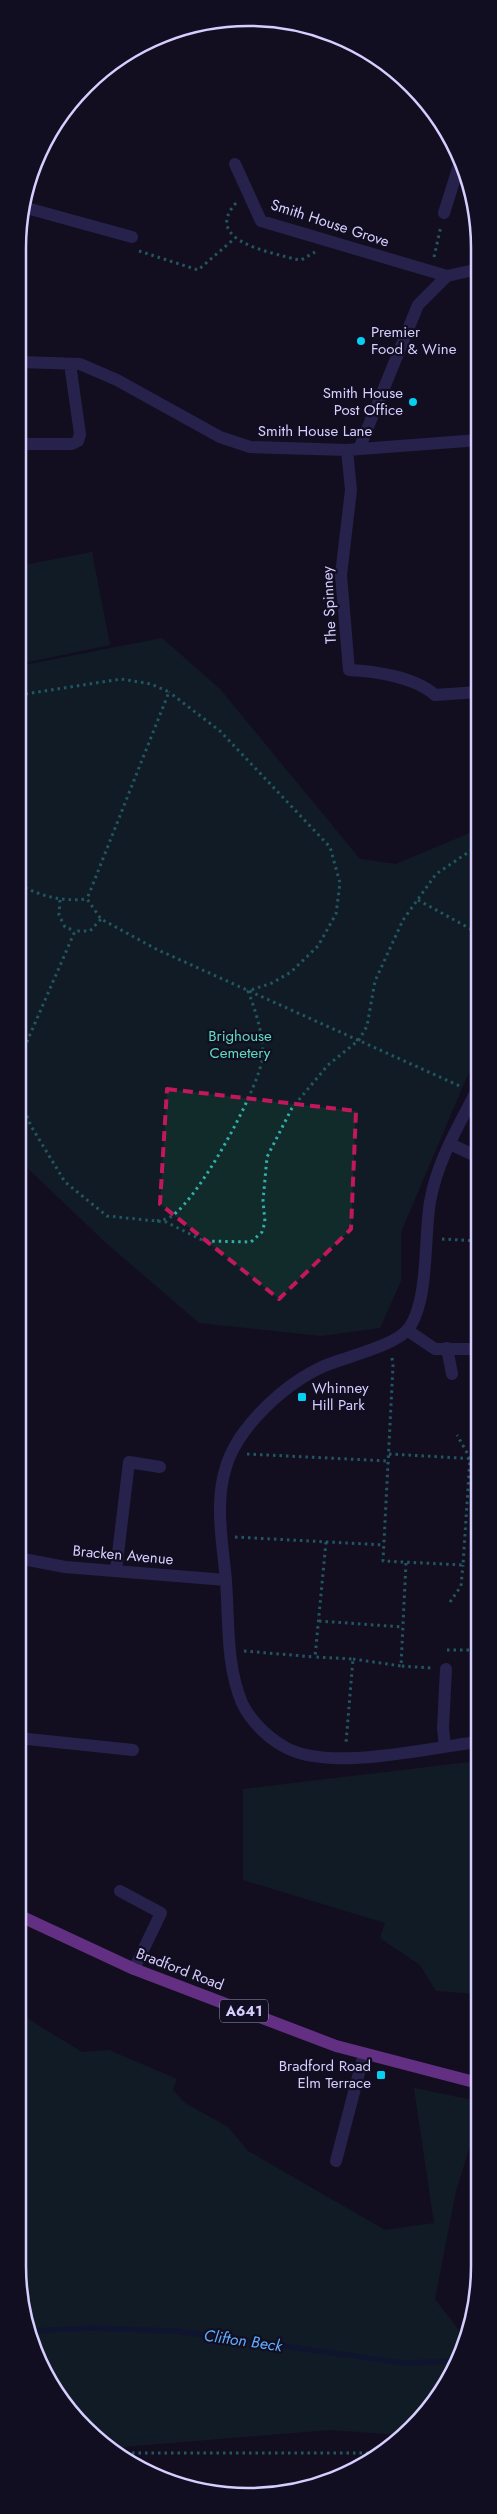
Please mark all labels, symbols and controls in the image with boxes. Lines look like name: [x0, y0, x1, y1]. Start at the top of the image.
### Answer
street label: Smith House Grove: [268, 193, 392, 253]
place label: Premier Food & Wine: [371, 321, 457, 360]
marker: Premier Food & Wine: [355, 335, 367, 347]
place label: Smith House Post Office: [323, 382, 403, 421]
marker: Smith House Post Office: [407, 396, 419, 408]
street label: Smith House Lane: [258, 420, 372, 442]
street label: The Spinney: [316, 565, 342, 644]
park label: Brighouse Cemetery: [208, 1025, 272, 1064]
place label: Whinney Hill Park: [312, 1377, 369, 1416]
marker: Whinney Hill Park: [296, 1391, 308, 1403]
street label: Bracken Avenue: [72, 1540, 175, 1570]
street label: Bradford Road: [133, 1942, 227, 1996]
road number: A641: [220, 2000, 268, 2022]
place label: Bradford Road Elm Terrace: [279, 2055, 371, 2094]
marker: Bradford Road Elm Terrace: [375, 2069, 387, 2081]
water label: Clifton Beck: [202, 2324, 285, 2358]

